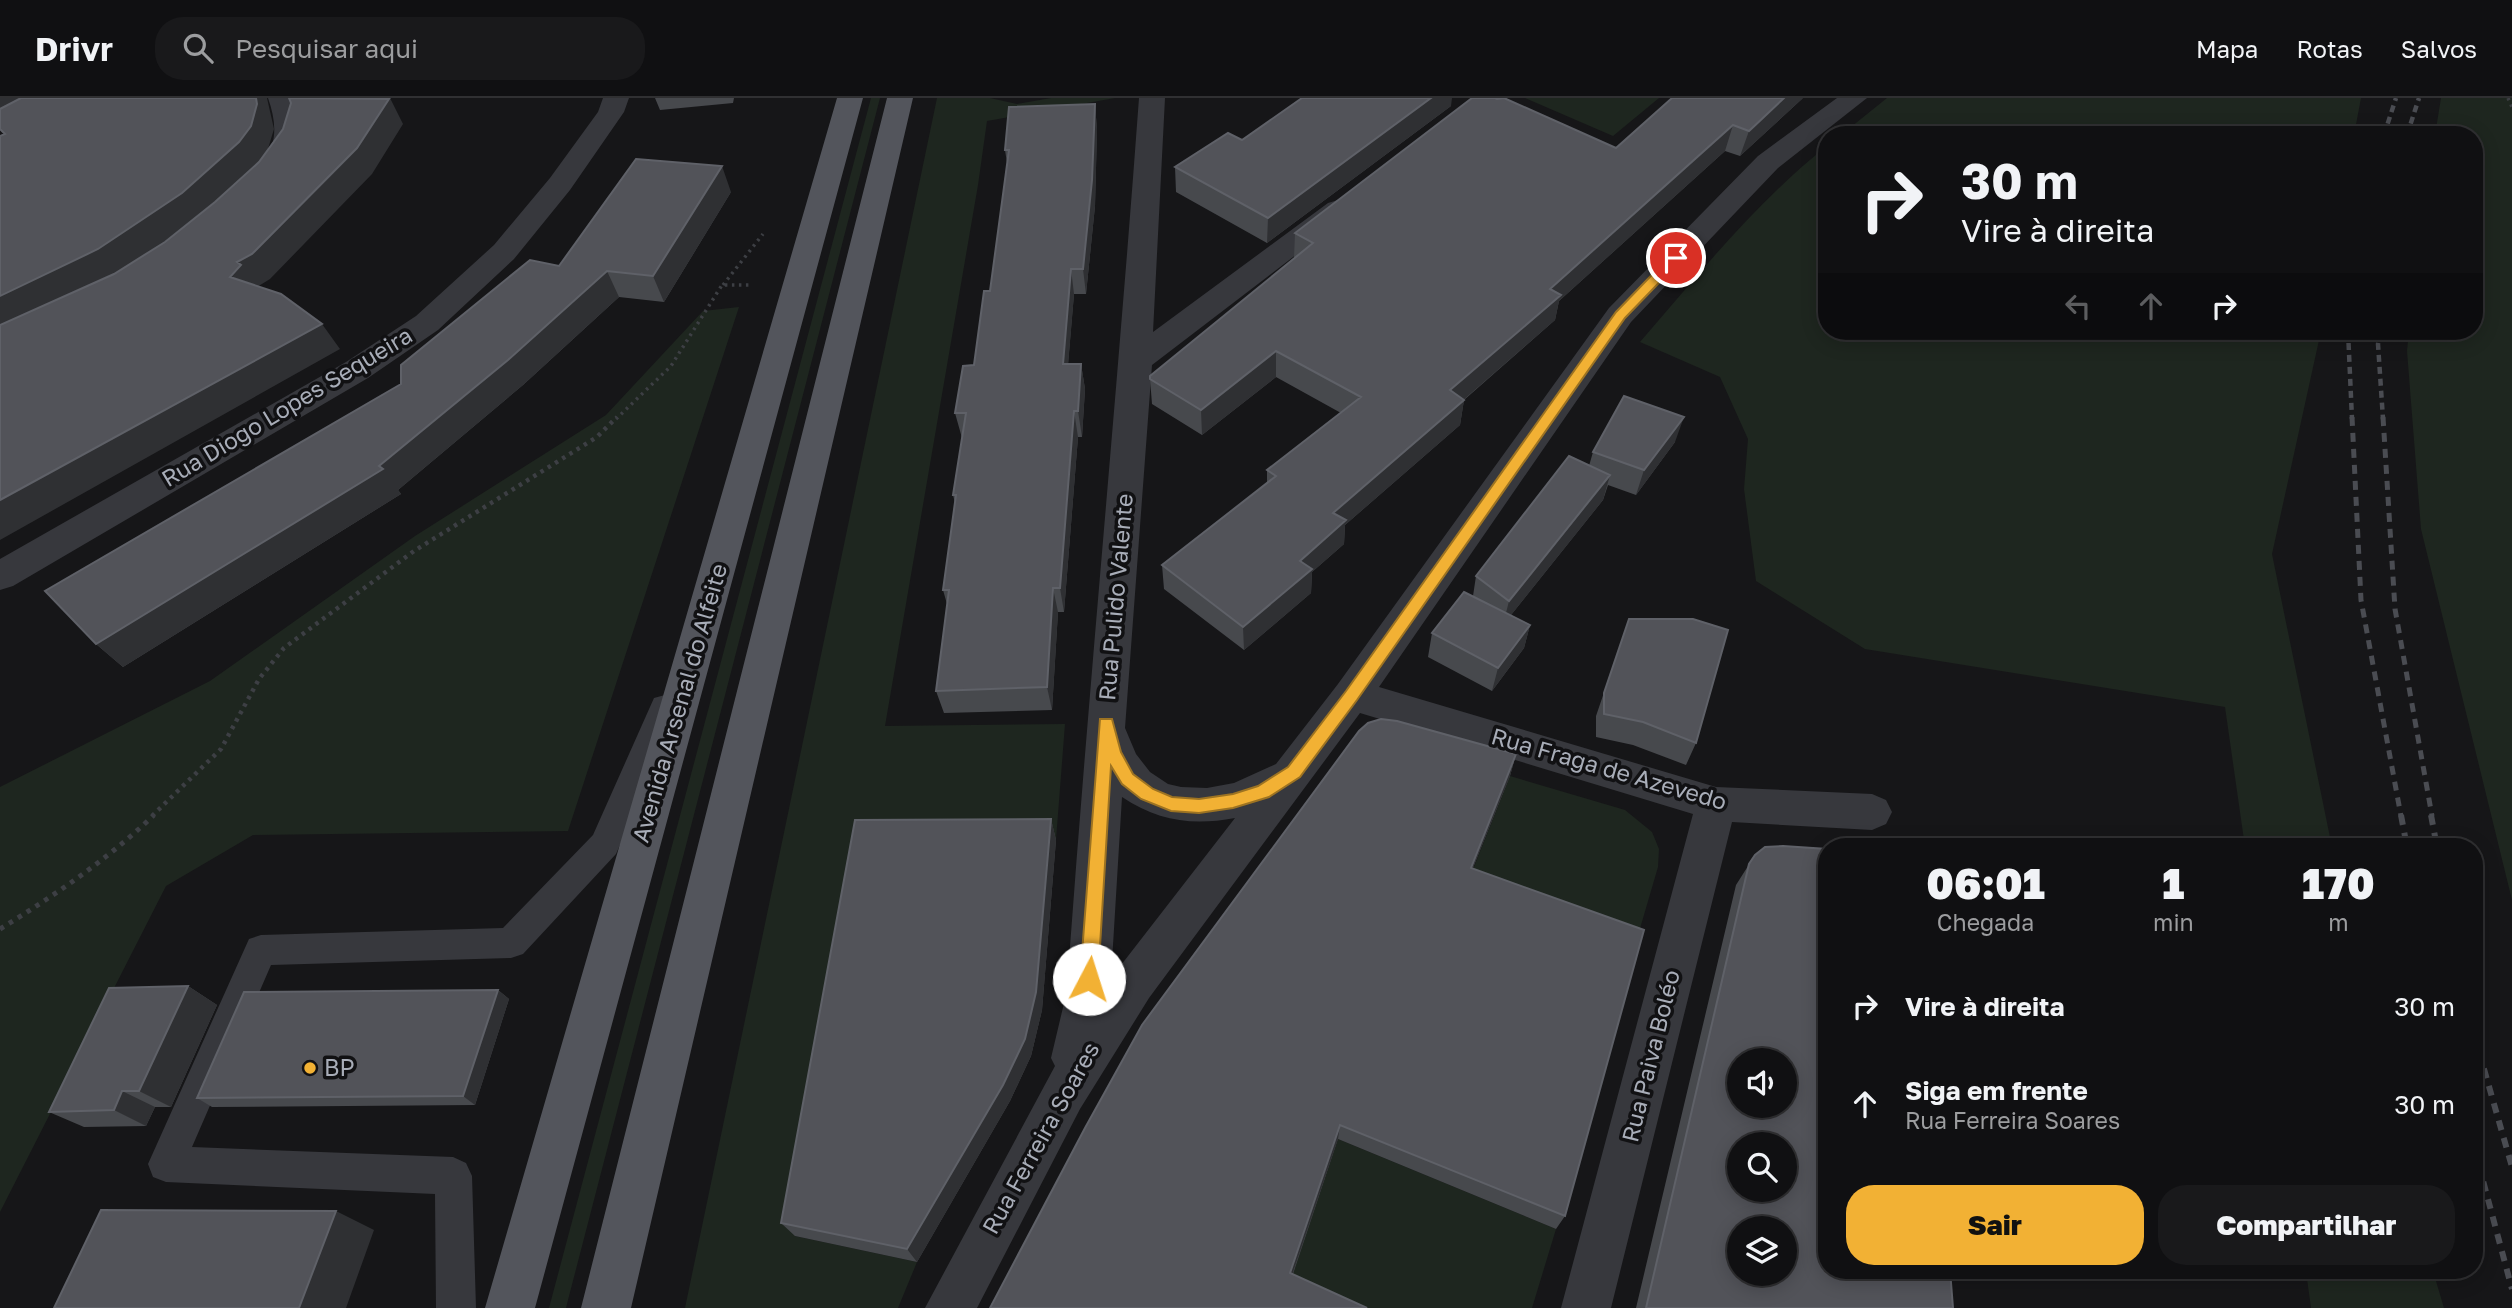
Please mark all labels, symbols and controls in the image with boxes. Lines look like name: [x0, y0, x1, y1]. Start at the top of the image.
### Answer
search box: [155, 17, 645, 80]
text: Drivr: [35, 29, 113, 68]
icon: search: [179, 29, 217, 67]
text: Pesquisar aqui: [235, 33, 418, 64]
text: Mapa: [2196, 34, 2258, 63]
text: Rotas: [2296, 34, 2363, 63]
text: Salvos: [2401, 34, 2477, 63]
text: 30 m: [1961, 151, 2078, 210]
icon: right: [1846, 154, 1937, 245]
text: Vire à direita: [1961, 211, 2154, 249]
pin: [1646, 228, 1706, 288]
icon: arrive: [1657, 239, 1695, 277]
icon: left: [2059, 287, 2097, 325]
icon: ahead: [2132, 287, 2170, 325]
icon: right: [2205, 287, 2243, 325]
street label: Rua Diogo Lopes Sequeira: [156, 320, 417, 492]
street label: Rua Pulido Valente: [1092, 492, 1138, 702]
street label: Avenida Arsenal do Alfeite: [626, 560, 732, 845]
street label: Rua Fraga de Azevedo: [1488, 721, 1730, 815]
text: 06:01: [1926, 858, 2045, 908]
text: 1: [2162, 858, 2185, 908]
text: 170: [2302, 858, 2375, 908]
text: Chegada: [1937, 908, 2034, 936]
text: min: [2153, 908, 2194, 936]
text: m: [2328, 908, 2349, 936]
position arrow: [1052, 942, 1126, 1016]
street label: Rua Paiva Boléo: [1615, 967, 1685, 1145]
icon: right: [1846, 987, 1884, 1025]
text: Vire à direita: [1905, 991, 2065, 1022]
text: 30 m: [2394, 991, 2455, 1022]
street label: Rua Ferreira Soares: [976, 1037, 1105, 1238]
map controls: [1727, 1048, 1797, 1286]
button: sound: [1727, 1048, 1797, 1118]
place label: BP: [324, 1053, 354, 1081]
marker: BP: [302, 1060, 318, 1076]
text: Siga em frente: [1905, 1075, 2088, 1106]
icon: ahead: [1846, 1085, 1884, 1123]
text: 30 m: [2394, 1089, 2455, 1120]
text: Rua Ferreira Soares: [1905, 1106, 2120, 1134]
button: search: [1727, 1132, 1797, 1202]
button: Sair: [1846, 1185, 2144, 1265]
button: Compartilhar: [2158, 1185, 2455, 1265]
button: layers: [1727, 1216, 1797, 1286]

